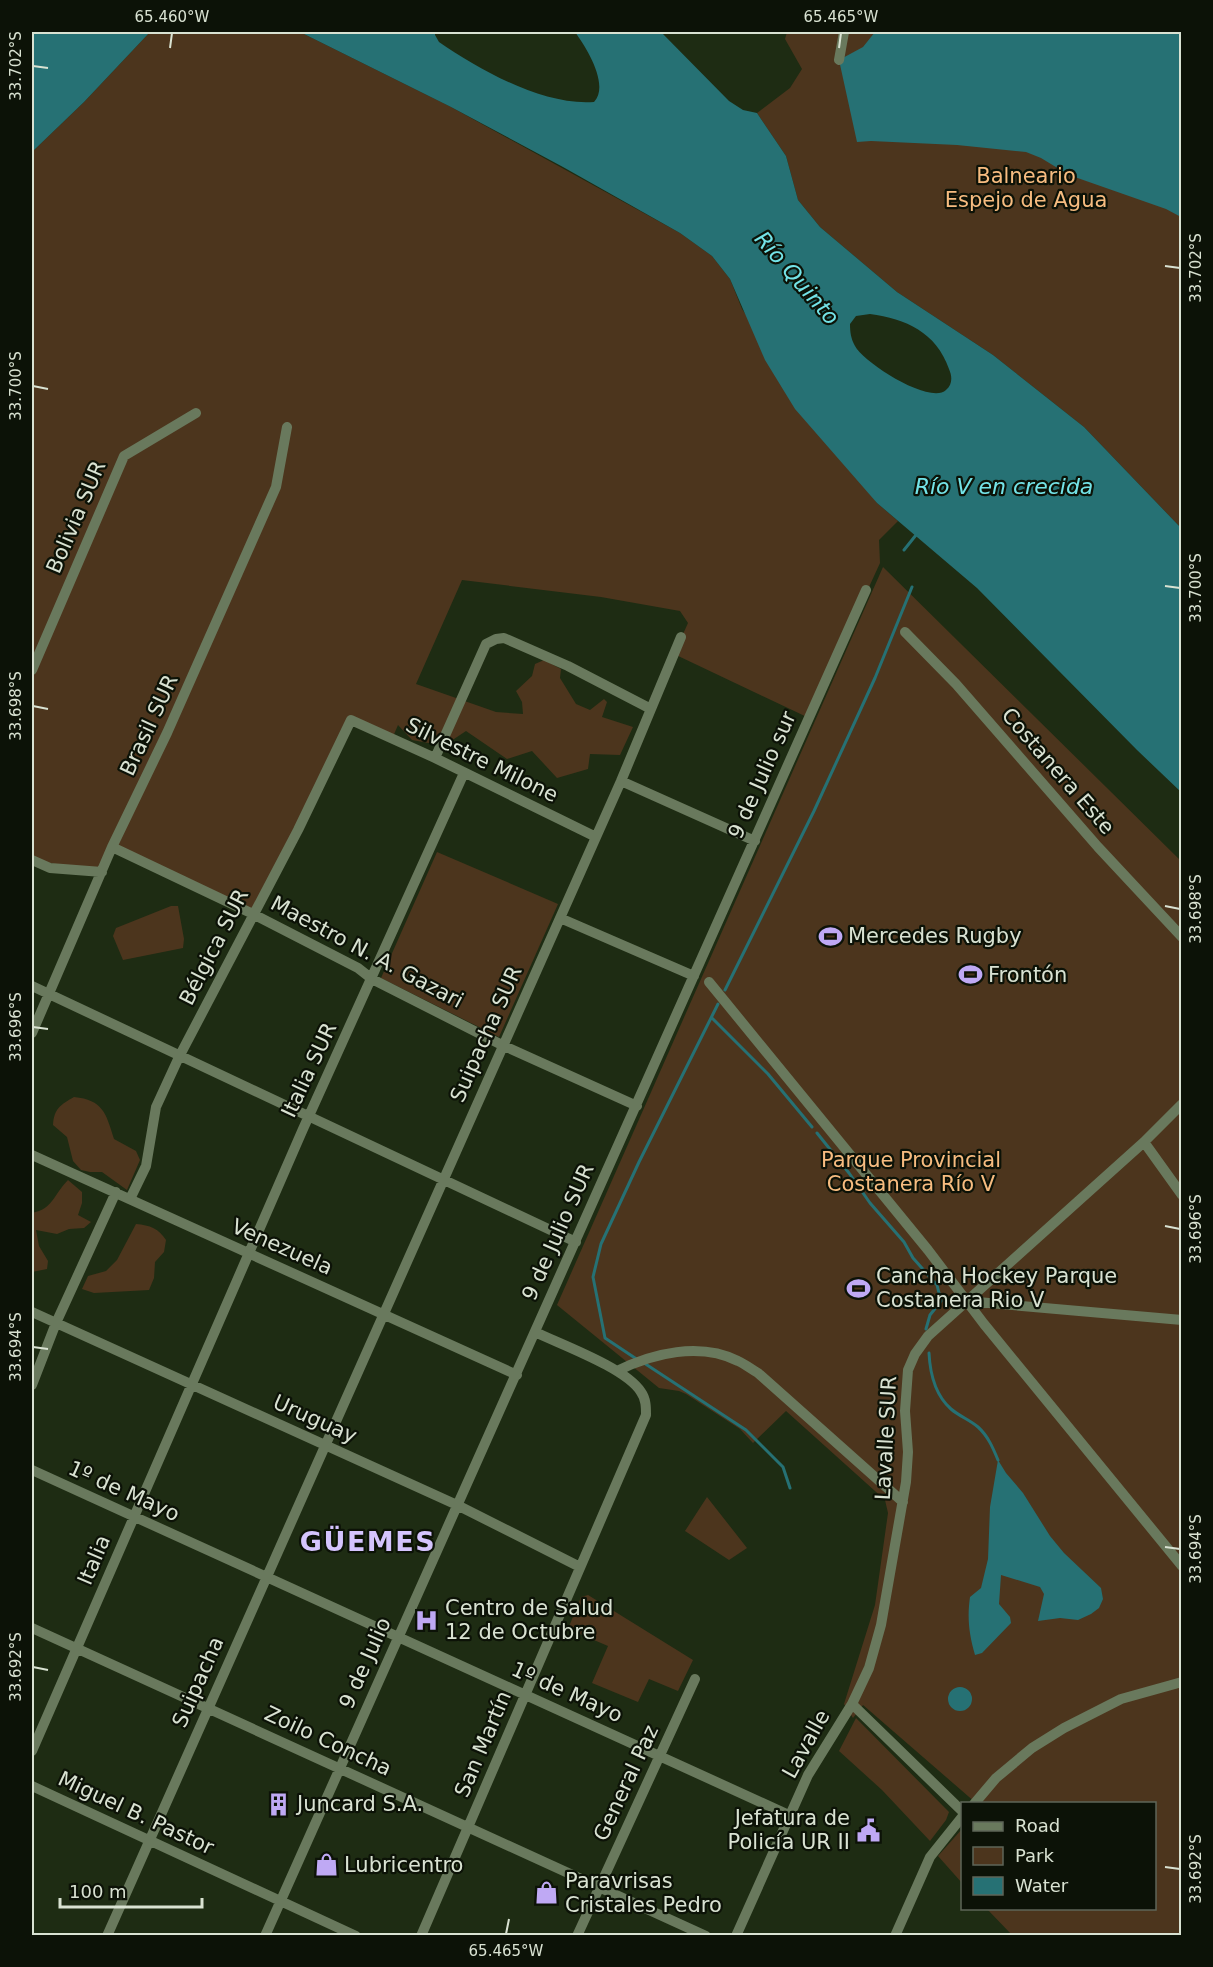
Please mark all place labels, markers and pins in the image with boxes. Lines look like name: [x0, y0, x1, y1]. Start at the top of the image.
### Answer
sports icon: Mercedes Rugby: [817, 923, 843, 949]
place label: Mercedes Rugby: [848, 924, 1022, 948]
sports icon: Frontón: [957, 962, 983, 988]
place label: Frontón: [988, 963, 1067, 987]
place label: Cancha Hockey Parque Costanera Rio V: [876, 1264, 1117, 1312]
sports icon: Cancha Hockey Parque Costanera Rio V: [845, 1275, 871, 1301]
place label: Centro de Salud 12 de Octubre: [445, 1596, 613, 1644]
hospital icon: Centro de Salud 12 de Octubre: [414, 1607, 440, 1633]
building icon: Juncard S.A.: [266, 1791, 292, 1817]
place label: Juncard S.A.: [295, 1792, 423, 1816]
place label: Jefatura de Policía UR II: [728, 1806, 850, 1854]
public building icon: Jefatura de Policía UR II: [855, 1817, 881, 1843]
shop icon: Lubricentro: [313, 1852, 339, 1878]
place label: Lubricentro: [344, 1853, 463, 1877]
place label: Paravrisas Cristales Pedro: [565, 1869, 722, 1917]
shop icon: Paravrisas Cristales Pedro: [534, 1880, 560, 1906]

